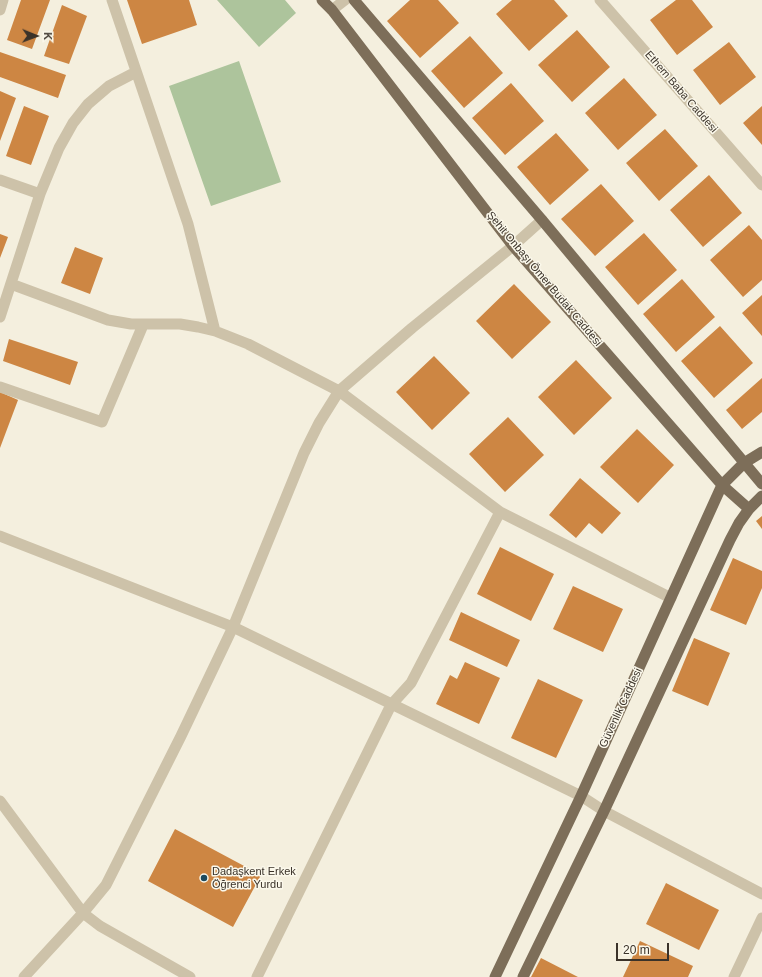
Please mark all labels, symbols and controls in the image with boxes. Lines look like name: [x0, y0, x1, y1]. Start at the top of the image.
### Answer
north arrow: [16, 16, 56, 56]
text: K: [42, 32, 54, 40]
street label: Ethem Baba Caddesi: [642, 48, 720, 136]
street label: Şehit Onbaşı Ömer Budak Caddesi: [484, 209, 604, 349]
street label: Güvenlik Caddesi: [597, 666, 645, 750]
place label: Dadaşkent Erkek Öğrenci Yurdu: [212, 865, 296, 891]
marker: Dadaşkent Erkek Öğrenci Yurdu: [199, 873, 209, 883]
scale bar: [618, 935, 671, 961]
text: 20 m: [623, 943, 650, 957]

